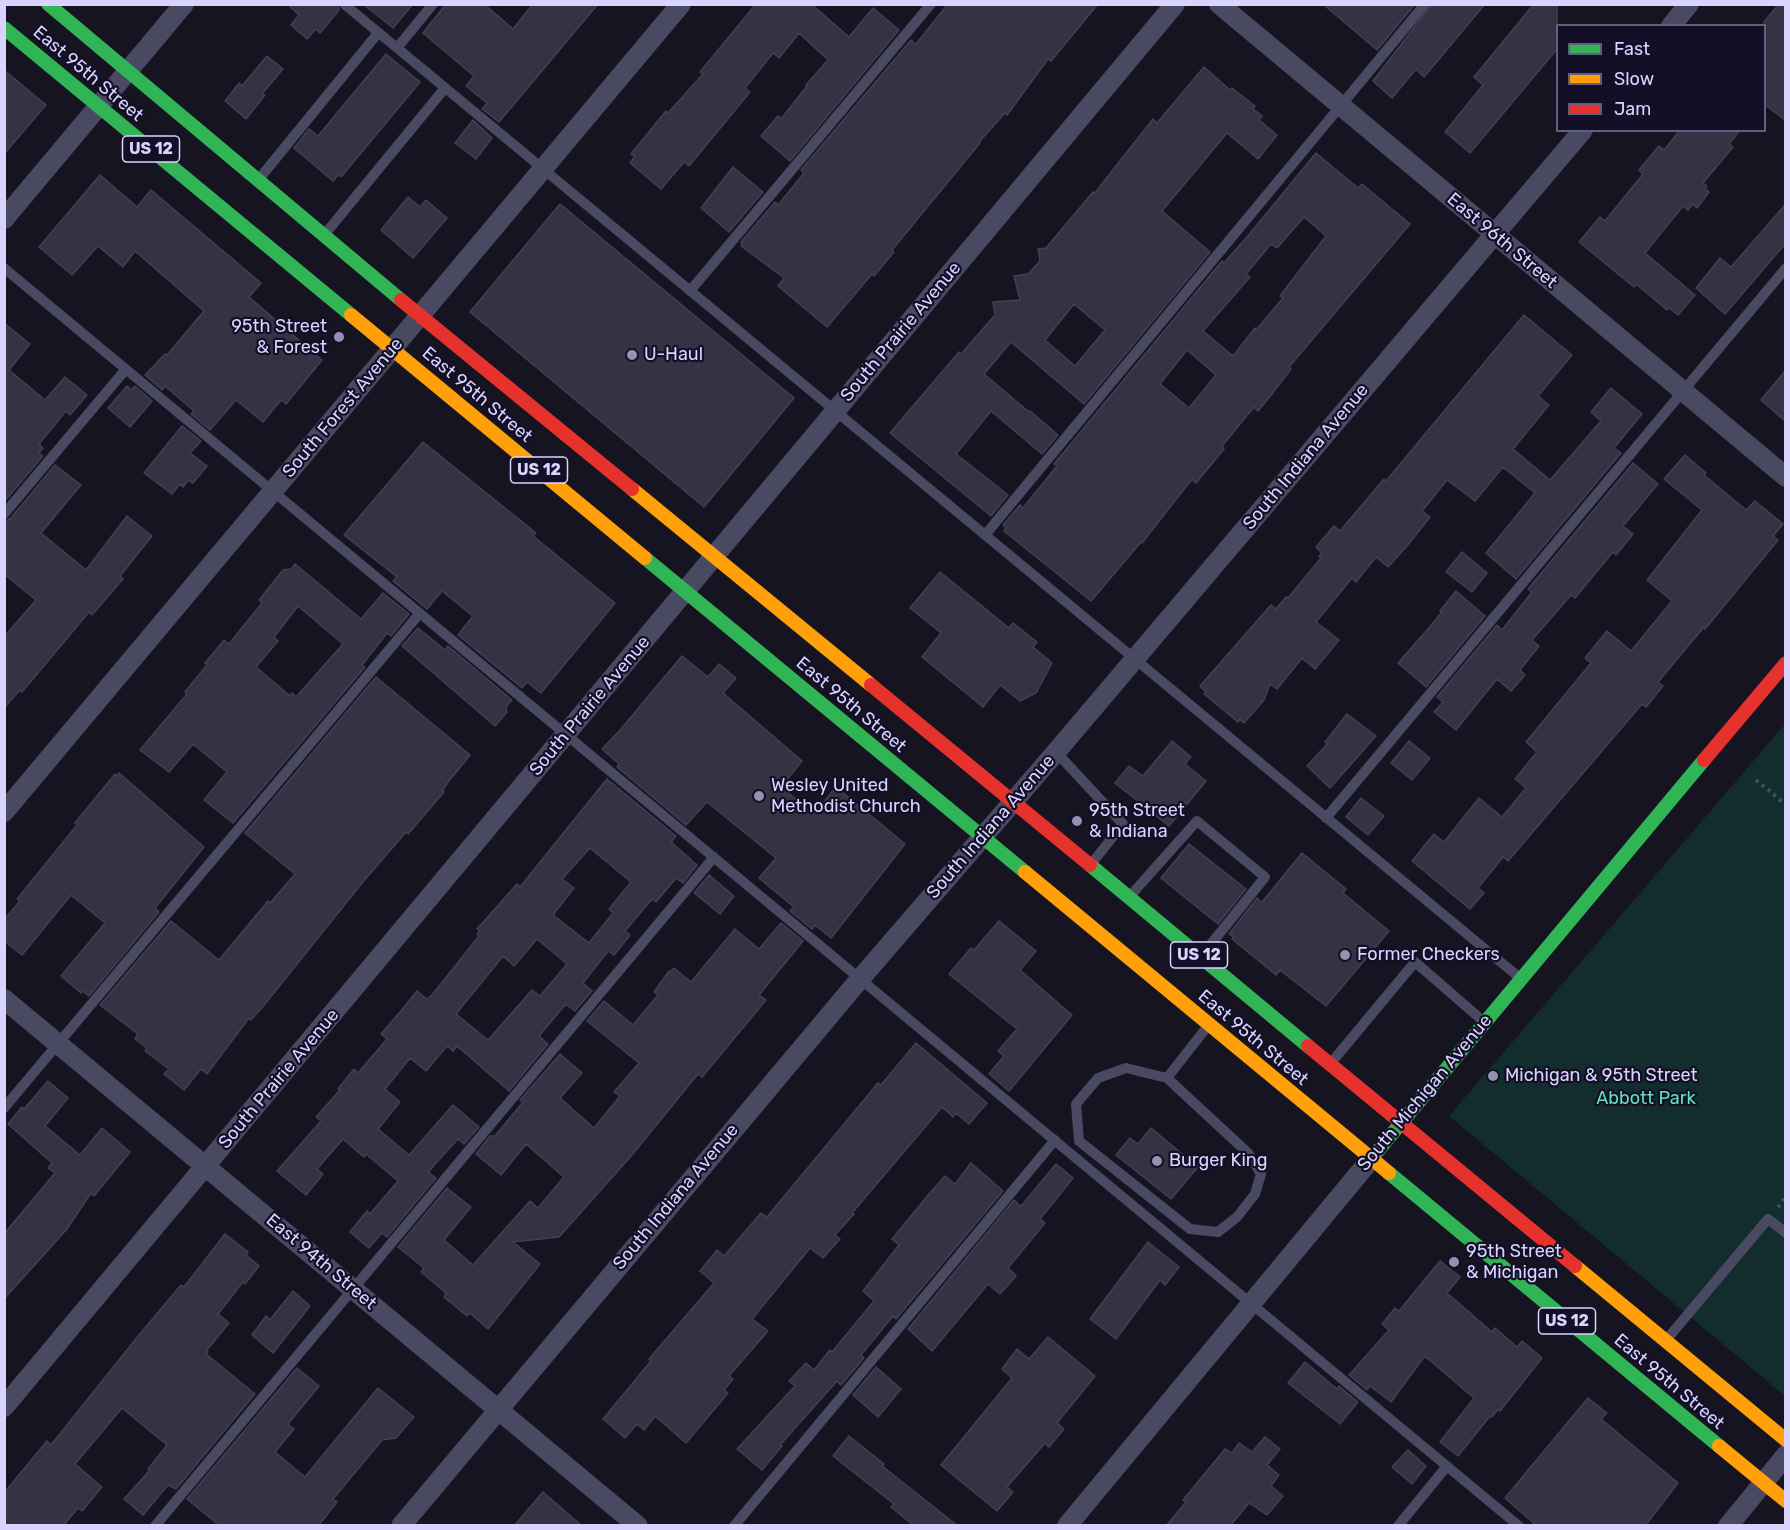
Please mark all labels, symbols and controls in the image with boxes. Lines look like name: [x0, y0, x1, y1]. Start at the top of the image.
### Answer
street label: East 95th Street: [28, 22, 148, 126]
legend: [1556, 24, 1766, 132]
text: Fast: [1614, 38, 1650, 60]
text: Slow: [1614, 68, 1654, 90]
text: Jam: [1614, 98, 1651, 120]
road number: US 12: [122, 136, 180, 162]
street label: East 96th Street: [1442, 189, 1562, 293]
street label: South Prairie Avenue: [836, 258, 966, 406]
place label: 95th Street & Forest: [231, 316, 327, 358]
marker: 95th Street & Forest: [332, 330, 346, 344]
street label: South Forest Avenue: [278, 334, 408, 482]
street label: East 95th Street: [417, 343, 537, 447]
place label: U-Haul: [644, 344, 703, 366]
marker: U-Haul: [625, 348, 639, 362]
street label: South Indiana Avenue: [1239, 380, 1373, 534]
road number: US 12: [510, 457, 568, 483]
street label: South Prairie Avenue: [525, 632, 655, 780]
street label: East 95th Street: [791, 653, 911, 757]
street label: South Indiana Avenue: [923, 751, 1059, 903]
place label: Wesley United Methodist Church: [771, 775, 921, 818]
marker: Wesley United Methodist Church: [752, 789, 766, 803]
place label: 95th Street & Indiana: [1089, 800, 1185, 842]
marker: 95th Street & Indiana: [1070, 814, 1084, 828]
road number: US 12: [1170, 942, 1228, 968]
place label: Former Checkers: [1357, 944, 1500, 966]
marker: Former Checkers: [1338, 948, 1352, 962]
street label: East 95th Street: [1193, 986, 1313, 1090]
street label: South Prairie Avenue: [214, 1005, 344, 1153]
street label: South Michigan Avenue: [1353, 1010, 1497, 1176]
place label: Michigan & 95th Street: [1505, 1065, 1698, 1087]
marker: Michigan & 95th Street: [1486, 1069, 1500, 1083]
park label: Abbott Park: [1596, 1088, 1696, 1110]
street label: South Indiana Avenue: [609, 1120, 743, 1274]
place label: Burger King: [1169, 1150, 1267, 1172]
marker: Burger King: [1150, 1154, 1164, 1168]
street label: East 94th Street: [261, 1210, 381, 1314]
place label: 95th Street & Michigan: [1466, 1241, 1562, 1284]
marker: 95th Street & Michigan: [1447, 1255, 1461, 1269]
road number: US 12: [1538, 1308, 1596, 1334]
street label: East 95th Street: [1609, 1330, 1729, 1434]

